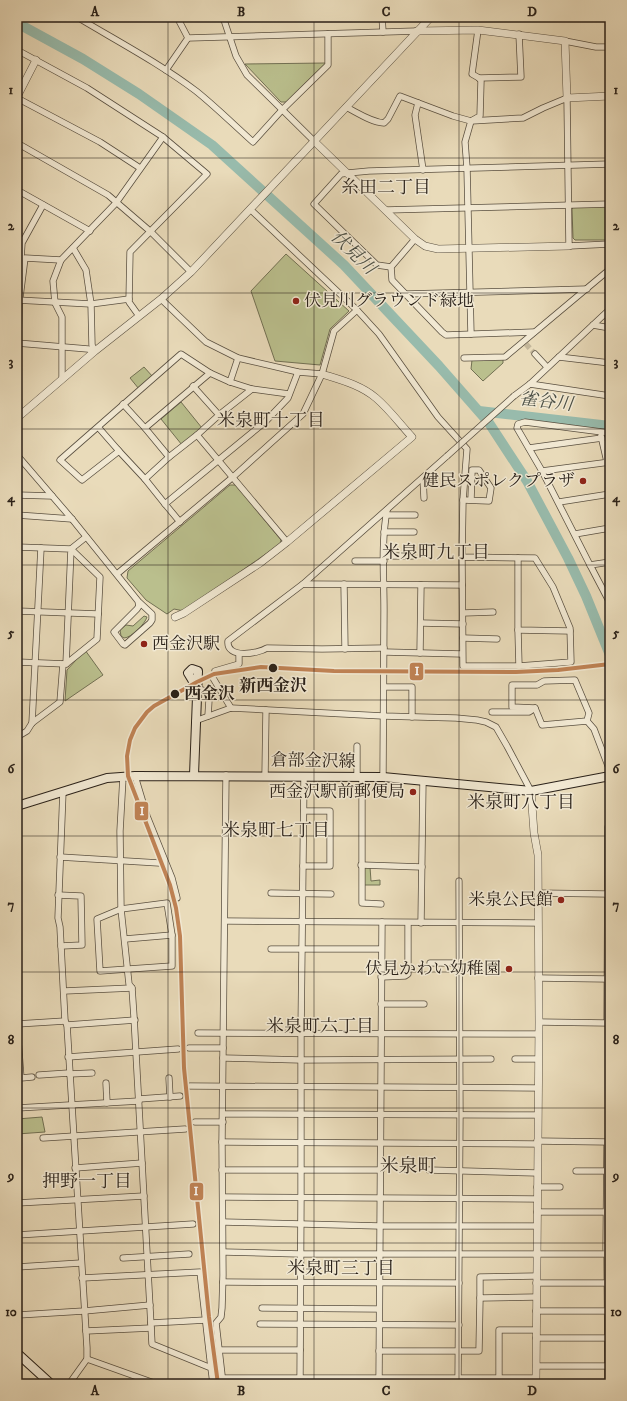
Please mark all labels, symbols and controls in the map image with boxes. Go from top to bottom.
text: A [90,4,100,20]
text: B [237,4,245,20]
text: C [382,4,391,20]
text: D [527,4,537,20]
text: 1 [9,82,14,98]
text: 1 [614,82,619,98]
district label: 糸田二丁目 [341,177,431,199]
text: 2 [8,218,15,234]
text: 2 [613,218,620,234]
water label: 伏見川 [326,226,382,281]
place label: 伏見川グラウンド緑地 [304,290,474,312]
marker: 伏見川グラウンド緑地 [291,296,301,306]
text: 3 [9,354,14,370]
text: 3 [614,354,619,370]
water label: 雀谷川 [518,388,576,416]
district label: 米泉町十丁目 [217,410,325,432]
place label: 健民スポレクプラザ [422,470,575,492]
marker: 健民スポレクプラザ [578,476,588,486]
text: 4 [6,490,15,507]
text: 4 [611,490,620,507]
district label: 米泉町九丁目 [382,542,490,564]
text: 5 [7,625,15,641]
text: 5 [612,625,620,641]
place label: 西金沢駅 [152,633,220,655]
marker: 西金沢駅 [139,639,149,649]
marker: 新西金沢 [267,662,279,674]
line badge: I [409,662,424,681]
text: I [415,665,420,679]
place label: 新西金沢 [239,675,307,697]
place label: 西金沢 [184,683,235,705]
marker: 西金沢 [169,688,181,700]
street label: 倉部金沢線 [270,749,356,773]
text: 6 [8,761,16,777]
text: 6 [613,761,621,777]
place label: 西金沢駅前郵便局 [269,781,405,803]
marker: 西金沢駅前郵便局 [408,787,418,797]
district label: 米泉町八丁目 [467,792,575,814]
line badge: I [134,801,149,821]
text: I [140,805,145,819]
district label: 米泉町七丁目 [222,820,330,842]
place label: 米泉公民館 [468,889,553,911]
marker: 米泉公民館 [556,895,566,905]
text: 7 [8,897,15,913]
text: 7 [613,897,620,913]
place label: 伏見かわい幼稚園 [365,958,501,980]
marker: 伏見かわい幼稚園 [504,964,514,974]
district label: 米泉町六丁目 [266,1016,374,1038]
text: 8 [8,1032,15,1048]
text: 8 [613,1032,620,1048]
district label: 米泉町 [379,1155,437,1178]
text: 9 [7,1168,14,1184]
text: 9 [612,1168,619,1184]
district label: 押野一丁目 [42,1171,132,1193]
line badge: I [189,1182,204,1201]
text: I [194,1185,199,1199]
district label: 米泉町三丁目 [287,1258,395,1280]
text: 10 [5,1304,17,1320]
text: 10 [610,1304,622,1320]
text: A [90,1383,100,1399]
text: B [237,1383,245,1399]
text: C [382,1383,391,1399]
text: D [527,1383,537,1399]

